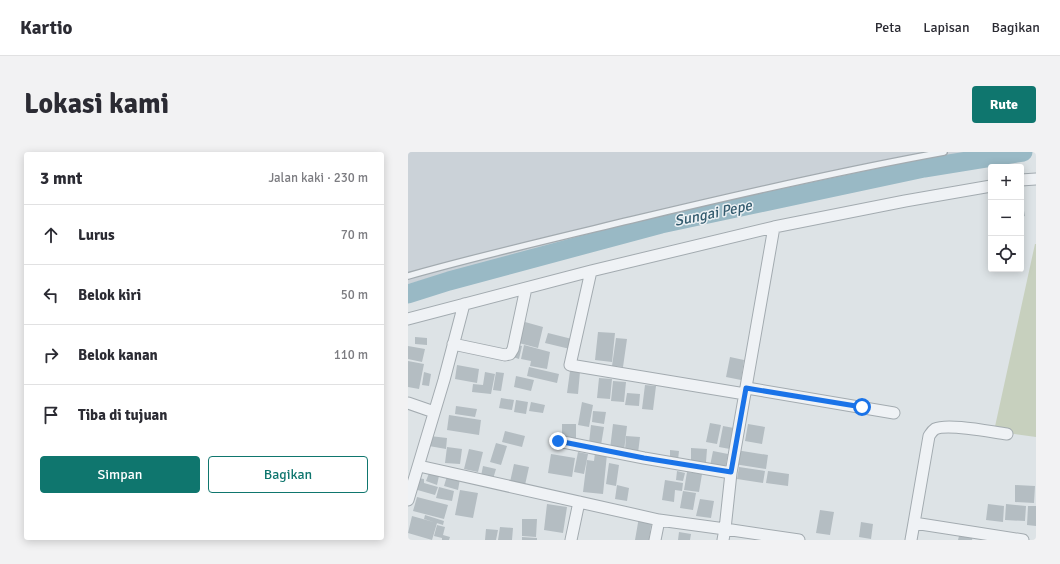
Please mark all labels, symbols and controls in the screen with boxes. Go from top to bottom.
text: Kartio [20,16,73,40]
text: Peta [875,19,901,36]
text: Lapisan [923,19,970,36]
text: Bagikan [992,19,1040,36]
button: Rute [972,86,1036,123]
text: Lokasi kami [24,87,169,121]
map controls [988,164,1024,272]
button: + [988,164,1024,200]
text: 3 mnt [40,168,82,189]
text: Jalan kaki · 230 m [269,170,368,186]
water label: Sungai Pepe [673,196,755,230]
button: − [988,200,1024,236]
icon: ahead [40,224,62,246]
text: Lurus [78,226,115,244]
text: 70 m [341,227,368,243]
button: locate [988,236,1024,272]
icon: left [40,284,62,306]
text: Belok kiri [78,286,141,304]
text: 50 m [341,287,368,303]
icon: right [40,344,62,366]
text: Belok kanan [78,346,158,364]
text: 110 m [334,347,368,363]
route start [853,398,871,416]
icon: arrive [40,404,62,426]
text: Tiba di tujuan [78,406,168,424]
route end [549,432,567,450]
button: Simpan [40,456,200,493]
button: Bagikan [208,456,368,493]

